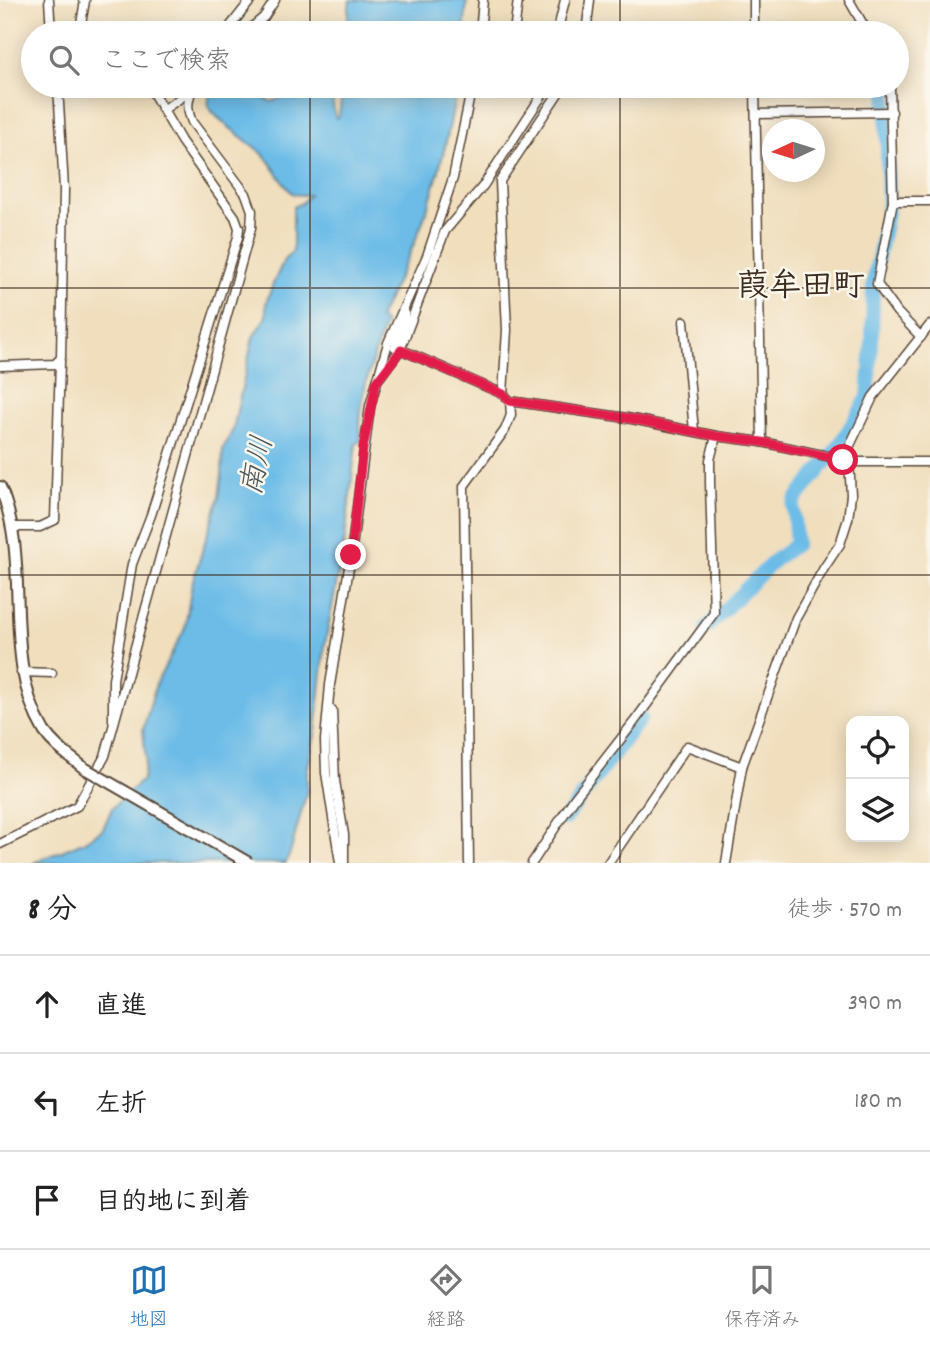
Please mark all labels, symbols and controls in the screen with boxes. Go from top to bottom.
search box [21,21,909,98]
icon: search [45,41,83,79]
text: ここで検索 [101,44,231,81]
north arrow [762,119,825,182]
district label: 葭牟田町 [737,266,865,312]
water label: 南川 [233,432,287,500]
route start [827,444,858,475]
route end [335,539,366,570]
map controls [846,716,909,842]
button: locate [846,716,909,779]
button: layers [846,779,909,842]
text: 8 分 [28,891,77,934]
text: 徒歩 · 570 m [787,895,902,928]
icon: ahead [28,985,66,1023]
text: 390 m [848,988,902,1021]
text: 直進 [95,989,147,1026]
icon: left [28,1083,66,1121]
text: 180 m [854,1086,902,1119]
text: 左折 [95,1087,147,1124]
icon: arrive [28,1181,66,1219]
text: 目的地に到着 [95,1185,251,1222]
tab: 地図 [130,1261,168,1335]
tab: 経路 [427,1261,465,1335]
tab: 保存済み [724,1261,800,1335]

